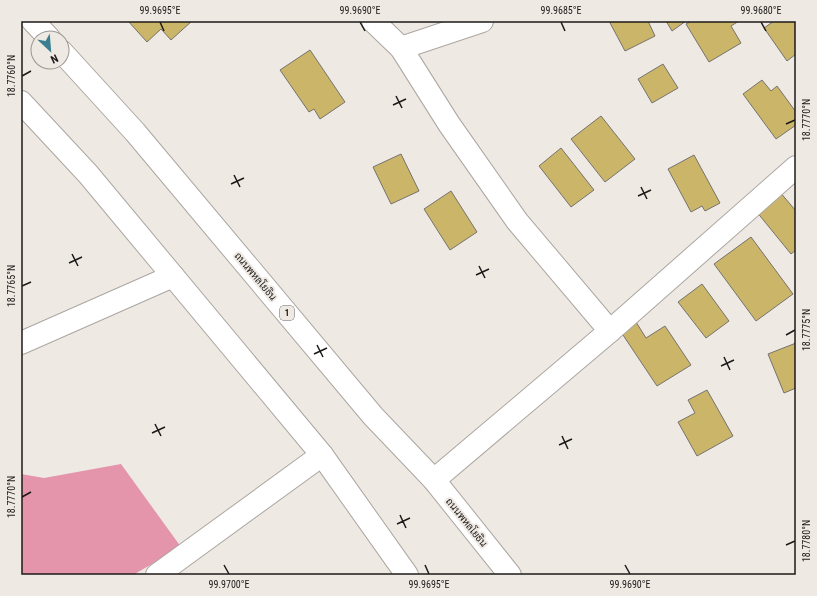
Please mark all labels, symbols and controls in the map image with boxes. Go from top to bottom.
text: 99.9695°E [140,5,181,16]
text: 99.9690°E [340,5,381,16]
text: 99.9685°E [541,5,582,16]
text: 99.9680°E [741,5,782,16]
north arrow [30,30,70,70]
text: N [48,51,60,66]
text: 18.7760°N [6,55,17,97]
text: 18.7770°N [801,99,812,141]
street label: ถนนพหลโยธิน [232,249,280,303]
text: 18.7765°N [6,265,17,307]
road number: 1 [280,306,294,320]
text: 18.7775°N [801,309,812,351]
text: 18.7770°N [6,476,17,518]
street label: ถนนพหลโยธิน [444,495,490,549]
text: 18.7780°N [801,520,812,562]
text: 99.9700°E [209,579,250,590]
text: 99.9695°E [409,579,450,590]
text: 99.9690°E [610,579,651,590]

